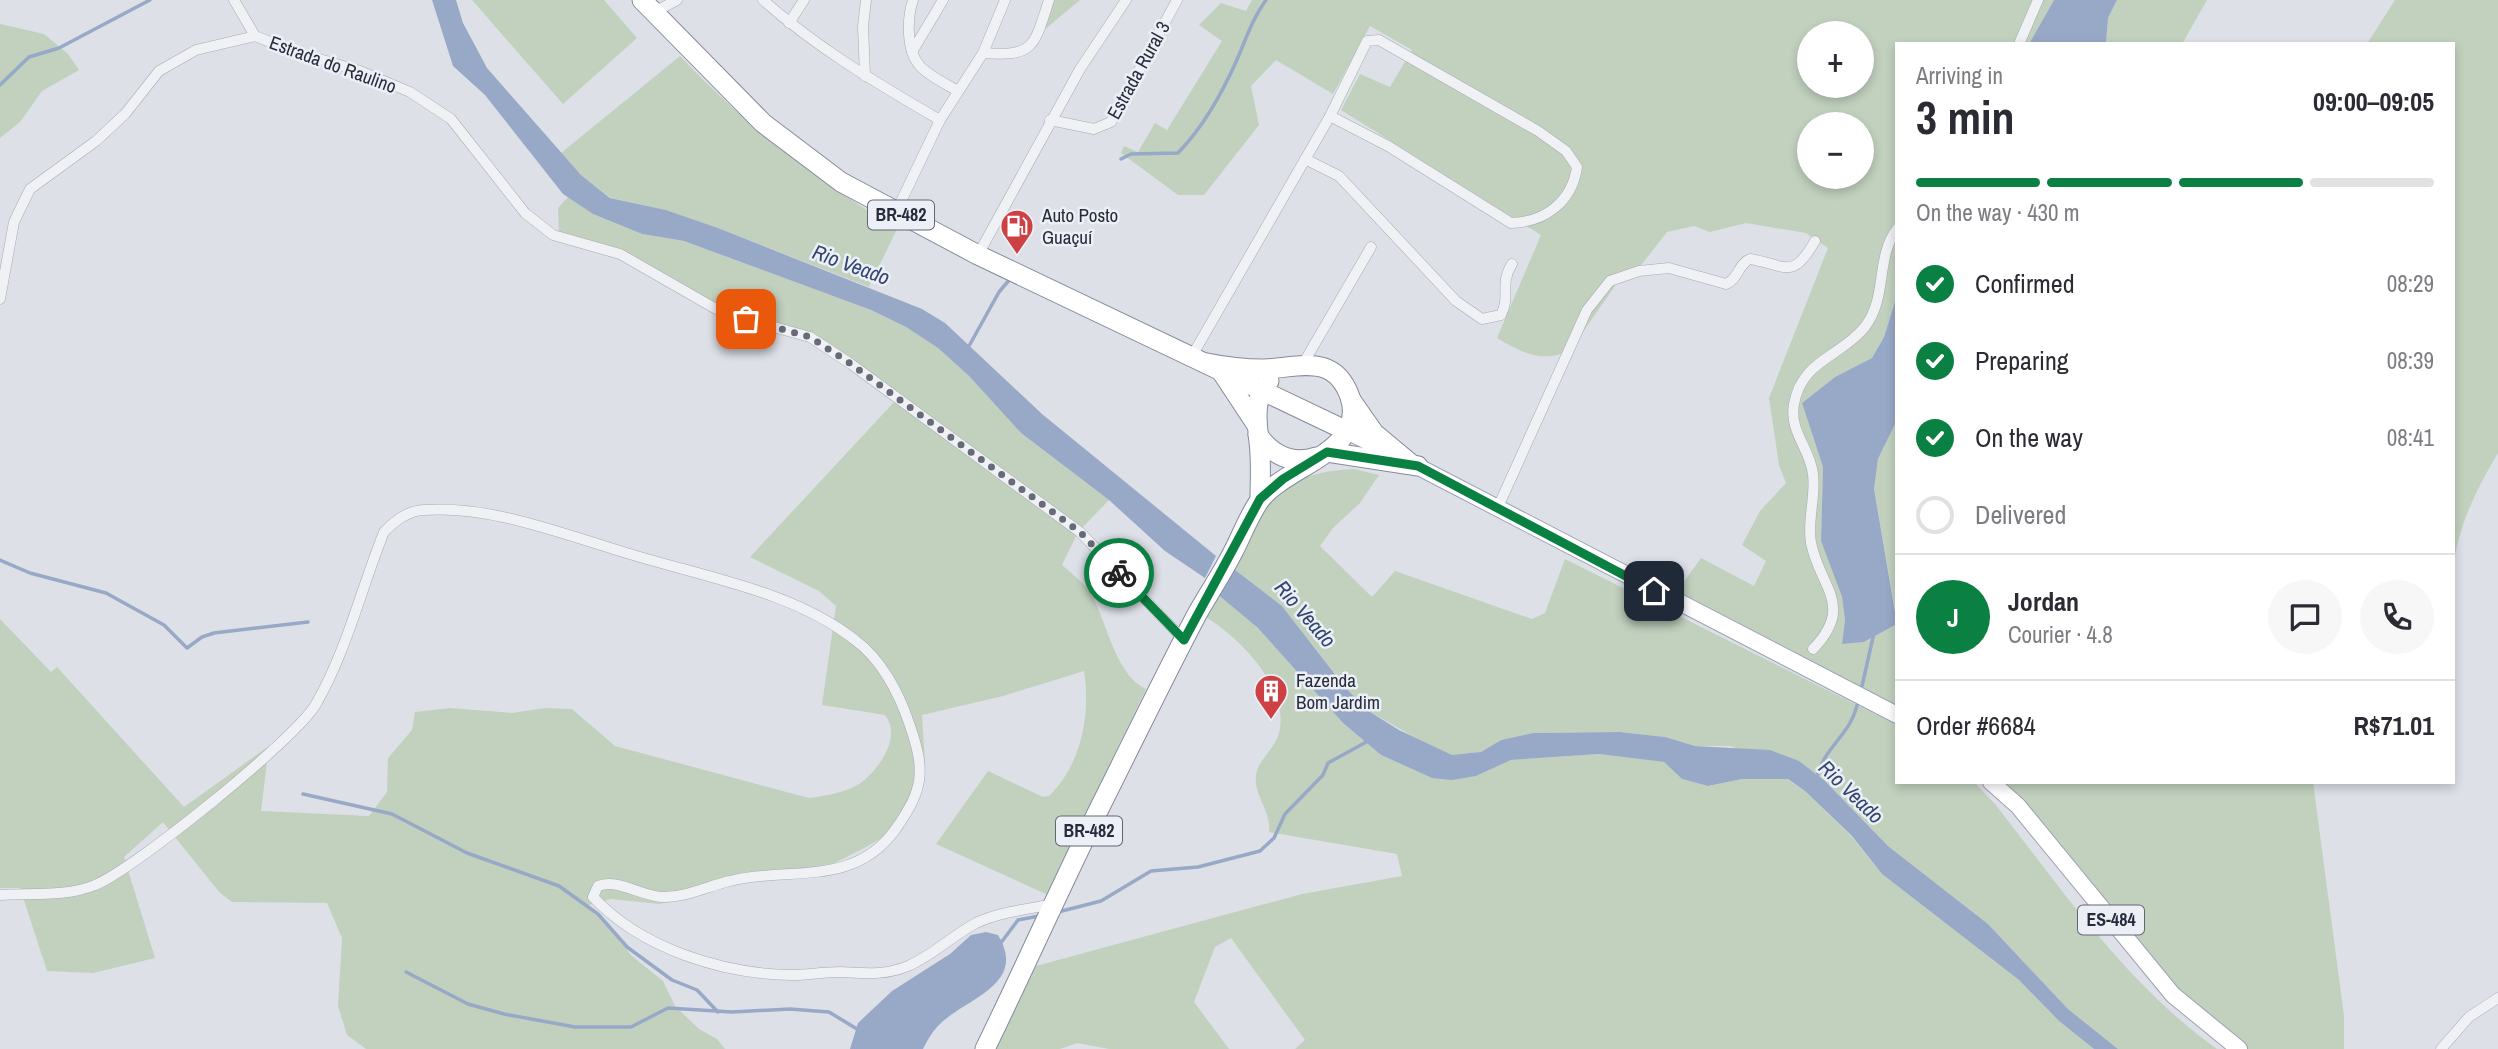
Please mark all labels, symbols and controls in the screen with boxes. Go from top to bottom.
street label: Estrada Rural 3 [1100,16,1176,124]
map controls [1797,21,1874,189]
button: + [1797,21,1874,98]
street label: Estrada do Raulino [266,29,400,99]
text: Arriving in [1916,60,2003,91]
text: 09:00–09:05 [2313,84,2434,119]
text: 3 min [1916,86,2015,148]
button: − [1797,112,1874,189]
text: On the way · 430 m [1916,197,2080,228]
road number: BR-482 [868,200,934,230]
place label: Auto Posto Guaçuí [1041,202,1118,250]
fuel station icon: Auto Posto Guaçuí [998,207,1036,256]
water label: Rio Veado [809,237,894,292]
icon: check [1916,265,1954,303]
text: Confirmed [1975,266,2075,301]
text: 08:29 [2387,268,2434,299]
pin [716,289,776,349]
icon: bag [727,300,765,338]
icon: check [1916,342,1954,380]
text: Preparing [1975,343,2069,378]
text: 08:39 [2387,345,2434,376]
icon: check [1916,419,1954,457]
text: On the way [1975,420,2083,455]
text: 08:41 [2387,422,2434,453]
text: Delivered [1975,497,2066,532]
courier [1084,538,1154,608]
icon: bike [1100,554,1138,592]
pin [1624,561,1684,621]
icon: home [1635,572,1673,610]
water label: Rio Veado [1268,574,1343,653]
button: chat [2268,580,2342,654]
button: phone [2360,580,2434,654]
text: Jordan [2008,584,2079,619]
text: J [1947,600,1959,635]
text: Courier · 4.8 [2008,619,2113,650]
place label: Fazenda Bom Jardim [1296,667,1380,715]
building icon: Fazenda Bom Jardim [1252,672,1290,721]
text: Order #6684 [1916,708,2036,743]
text: R$71.01 [2353,708,2434,743]
water label: Rio Veado [1812,753,1890,830]
road number: BR-482 [1056,816,1122,846]
road number: ES-484 [2078,905,2144,934]

